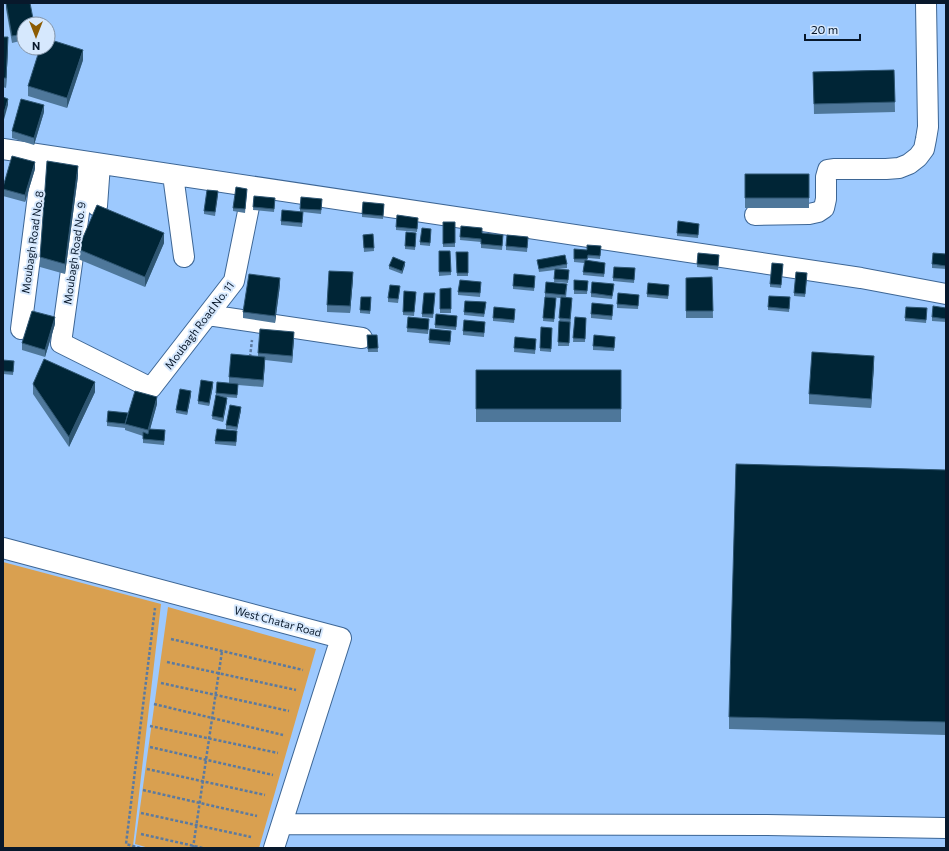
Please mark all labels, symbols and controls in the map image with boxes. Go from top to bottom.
north arrow [16,16,56,56]
scale bar [805,16,860,42]
text: 20 m [811,22,838,36]
text: N [32,40,40,53]
street label: Moubagh Road No. 8 [18,189,46,294]
street label: Moubagh Road No. 9 [60,200,88,305]
street label: Moubagh Road No. 11 [162,279,236,371]
street label: West Chatar Road [233,603,323,639]

